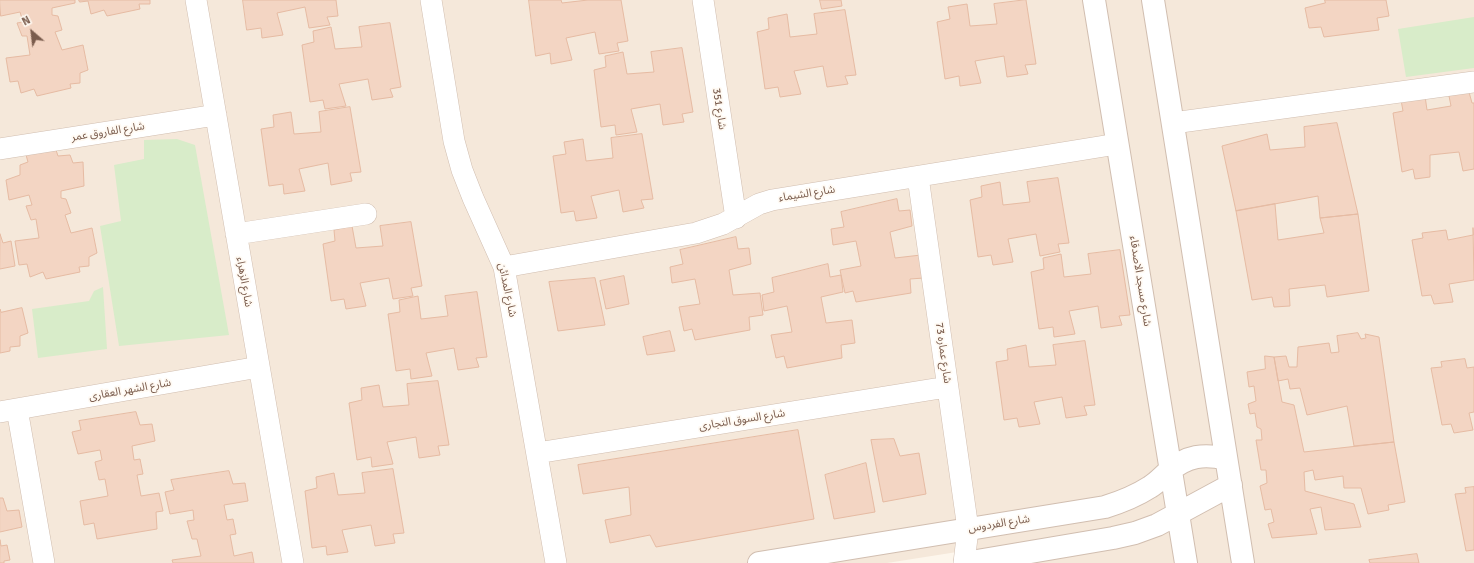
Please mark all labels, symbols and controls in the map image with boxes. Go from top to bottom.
north arrow [12,12,52,52]
text: N [20,13,33,28]
street label: شارع 351 [709,87,729,131]
street label: شارع الفاروق عمر [70,120,146,144]
street label: شارع الشيماء [778,183,836,205]
street label: شارع مسجد الاصدقاء [1126,235,1154,327]
street label: شارع الزهراء [233,256,255,308]
street label: شارع المدائن [495,262,519,318]
street label: شارع عماره 73 [932,322,954,384]
street label: شارع الشهر العقارى [88,376,172,404]
street label: شارع السوق التجارى [698,407,786,433]
street label: شارع الفردوس [967,513,1031,535]

